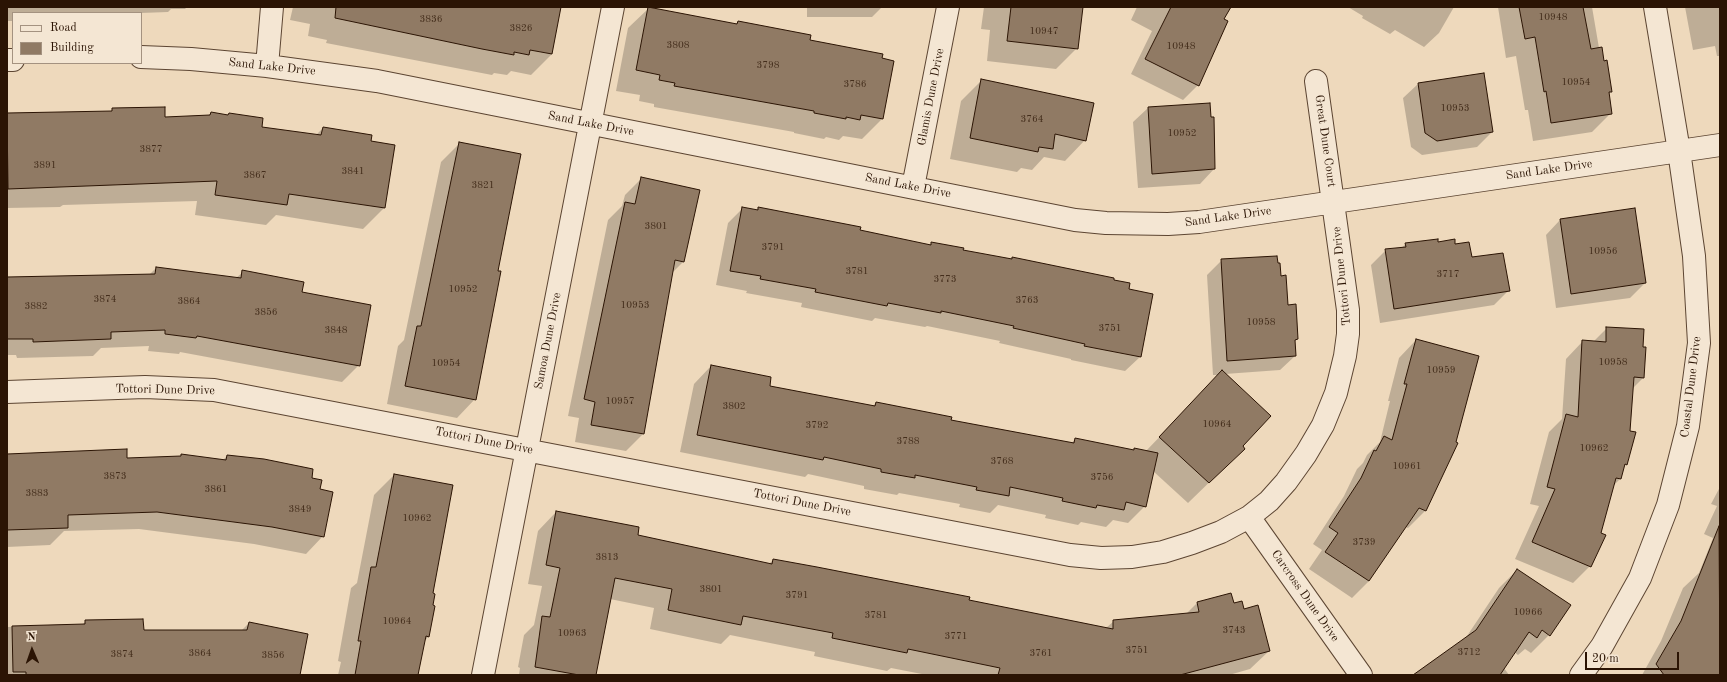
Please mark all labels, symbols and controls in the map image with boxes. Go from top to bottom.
house number: 10948 [1539,11,1567,23]
legend [12,12,142,64]
house number: 3836 [419,13,443,25]
text: Road [50,22,77,34]
house number: 3826 [509,22,533,34]
house number: 10947 [1030,25,1058,37]
house number: 3808 [666,39,690,51]
house number: 10948 [1167,40,1195,52]
text: Building [50,42,94,54]
street label: Glamis Dune Drive [914,47,948,147]
street label: Sand Lake Drive [228,55,316,79]
house number: 3798 [756,59,780,71]
house number: 10954 [1562,76,1590,88]
house number: 3786 [843,78,867,90]
street label: Great Dune Court [1311,94,1339,188]
house number: 10953 [1441,102,1469,114]
street label: Sand Lake Drive [547,109,635,139]
house number: 3764 [1020,113,1044,125]
house number: 10952 [1168,127,1196,139]
house number: 3877 [139,143,163,155]
street label: Sand Lake Drive [1505,157,1593,183]
house number: 3891 [33,159,57,171]
house number: 3841 [341,165,365,177]
house number: 3867 [243,169,267,181]
street label: Sand Lake Drive [864,171,952,201]
house number: 3821 [471,179,495,191]
street label: Sand Lake Drive [1184,204,1272,230]
house number: 3801 [644,220,668,232]
street label: Tottori Dune Drive [1330,226,1354,326]
house number: 3791 [761,241,785,253]
house number: 10956 [1589,245,1617,257]
house number: 3781 [845,265,869,277]
house number: 3717 [1436,268,1460,280]
house number: 3773 [933,273,957,285]
house number: 10952 [449,283,477,295]
street label: Samoa Dune Drive [532,291,564,391]
house number: 3874 [93,293,117,305]
house number: 3763 [1015,294,1039,306]
house number: 3864 [177,295,201,307]
house number: 10953 [621,299,649,311]
house number: 3882 [24,300,48,312]
house number: 3856 [254,306,278,318]
house number: 10958 [1247,316,1275,328]
house number: 3751 [1098,322,1122,334]
house number: 3848 [324,324,348,336]
street label: Coastal Dune Drive [1678,336,1704,438]
house number: 10958 [1599,356,1627,368]
house number: 10954 [432,357,460,369]
house number: 10959 [1427,364,1455,376]
street label: Tottori Dune Drive [115,382,215,398]
house number: 10957 [606,395,634,407]
house number: 3802 [722,400,746,412]
house number: 10964 [1203,418,1231,430]
house number: 3792 [805,419,829,431]
street label: Tottori Dune Drive [434,424,534,458]
house number: 3788 [896,435,920,447]
house number: 10962 [1580,442,1608,454]
house number: 3768 [990,455,1014,467]
house number: 10961 [1393,460,1421,472]
house number: 3873 [103,470,127,482]
house number: 3756 [1090,471,1114,483]
house number: 3861 [204,483,228,495]
street label: Tottori Dune Drive [752,486,852,520]
house number: 3883 [25,487,49,499]
house number: 3849 [288,503,312,515]
house number: 10962 [403,512,431,524]
house number: 3739 [1352,536,1376,548]
street label: Carcross Dune Drive [1268,547,1342,645]
house number: 3813 [595,551,619,563]
house number: 3801 [699,583,723,595]
house number: 3791 [785,589,809,601]
house number: 10966 [1514,606,1542,618]
house number: 3781 [864,609,888,621]
house number: 10964 [383,615,411,627]
house number: 3743 [1222,624,1246,636]
house number: 10963 [558,627,586,639]
north arrow [12,630,52,670]
house number: 3771 [944,630,968,642]
text: N [27,632,36,643]
house number: 3751 [1125,644,1149,656]
scale bar [1587,644,1681,670]
house number: 3712 [1457,646,1481,658]
house number: 3864 [188,647,212,659]
house number: 3761 [1029,647,1053,659]
house number: 3874 [110,648,134,660]
house number: 3856 [261,649,285,661]
text: 20 m [1592,653,1619,665]

